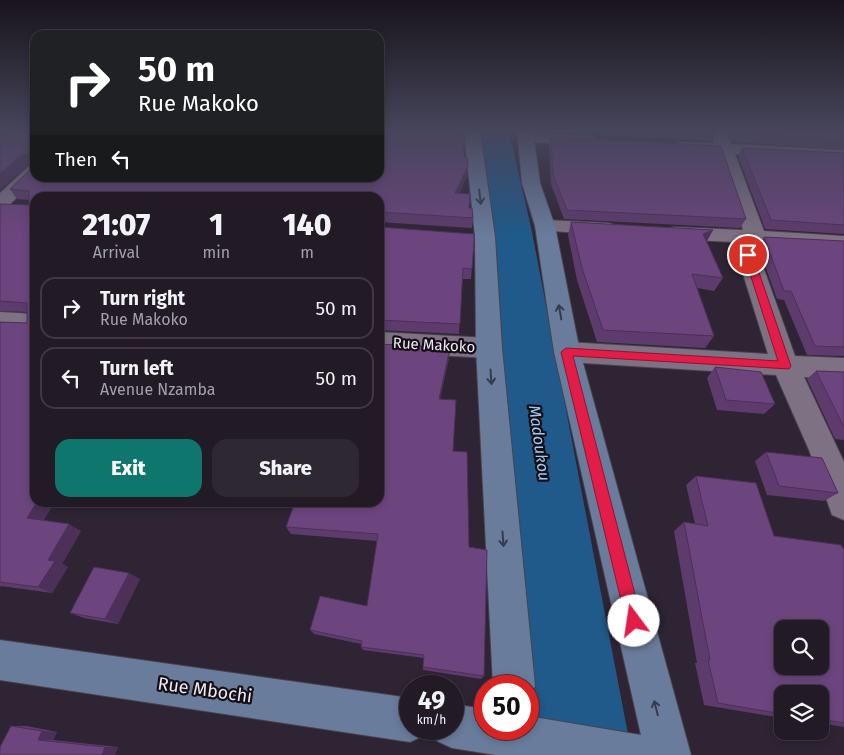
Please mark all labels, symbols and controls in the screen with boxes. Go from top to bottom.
text: 50 m [138,48,215,90]
icon: right [55,50,120,115]
text: Rue Makoko [138,90,259,117]
icon: left [107,145,135,173]
text: Then [55,148,97,171]
one-way arrow [475,189,485,205]
text: 21:07 [82,207,150,243]
text: 1 [209,207,223,243]
text: 140 [282,207,332,243]
pin [727,234,769,276]
icon: arrive [734,241,762,269]
text: Arrival [93,243,140,262]
text: min [203,243,230,262]
text: m [300,243,314,262]
text: Turn right [100,287,185,310]
icon: right [57,294,85,322]
text: 50 m [316,297,357,320]
one-way arrow [554,304,564,320]
text: Rue Makoko [100,310,188,329]
street label: Rue Makoko [392,334,476,356]
text: Turn left [100,357,174,380]
icon: left [57,364,85,392]
text: 50 m [316,367,357,390]
one-way arrow [487,368,496,384]
text: Avenue Nzamba [100,380,216,399]
water label: Madoukou [525,404,554,482]
button: Exit [55,439,202,497]
button: Share [212,439,359,497]
one-way arrow [498,530,508,546]
position arrow [607,594,659,646]
map controls [774,620,829,740]
button: search [774,620,829,675]
street label: Rue Mbochi [156,672,254,708]
speed limit sign: 50 [474,675,539,740]
button: layers [774,685,829,740]
text: 49 [418,686,445,716]
one-way arrow [651,700,660,716]
text: km/h [417,713,446,727]

